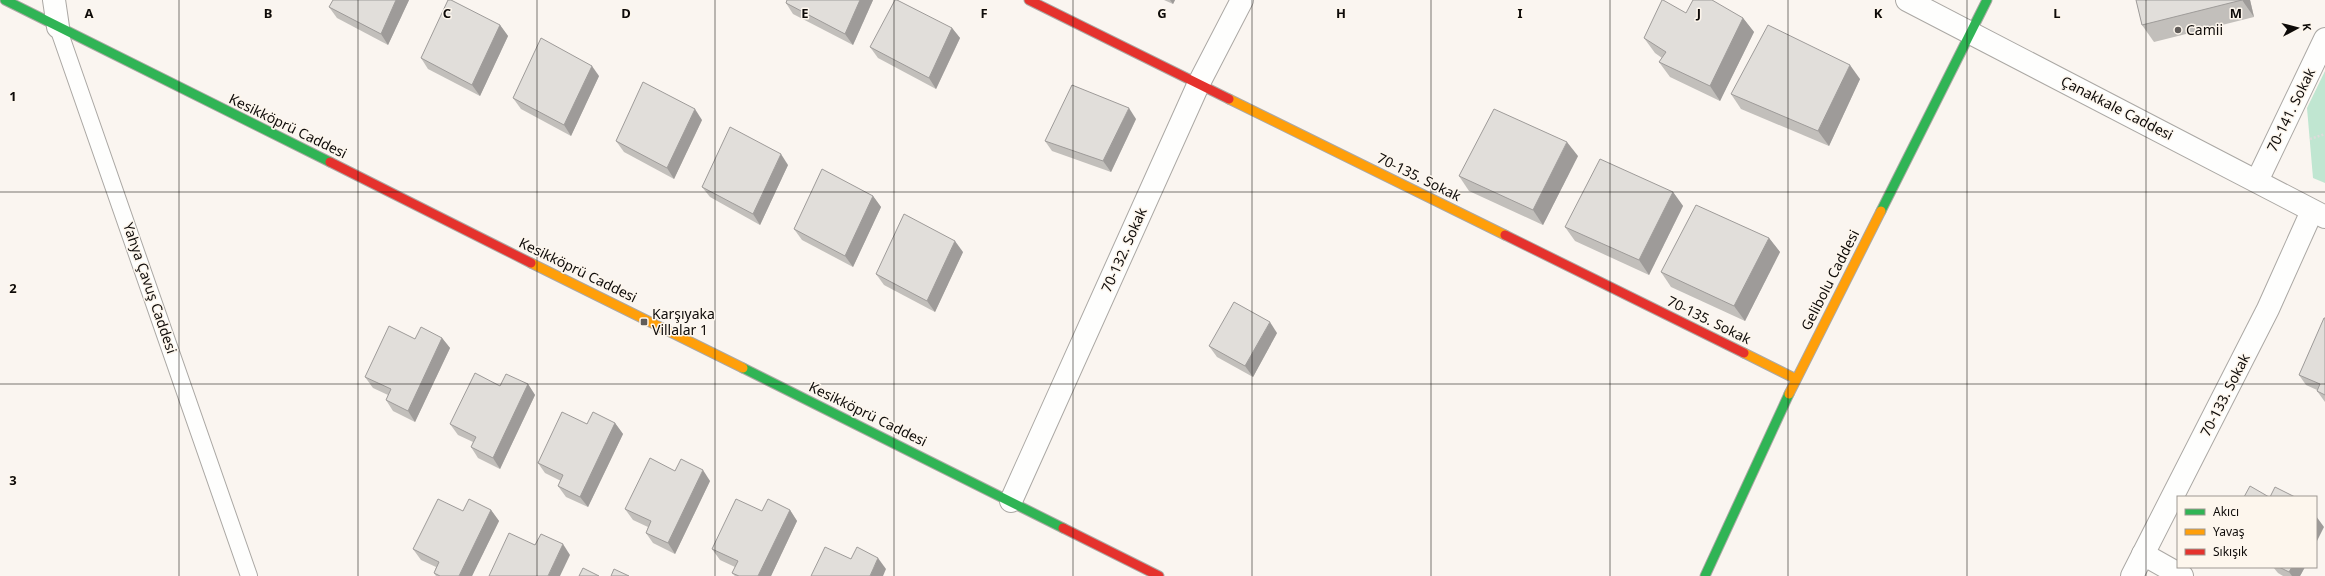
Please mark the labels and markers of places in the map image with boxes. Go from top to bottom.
place label: Camii [2186,20,2223,39]
marker: Camii [2173,25,2183,35]
place label: Karşıyaka Villalar 1 [652,304,715,339]
marker: Karşıyaka Villalar 1 [639,317,649,327]

